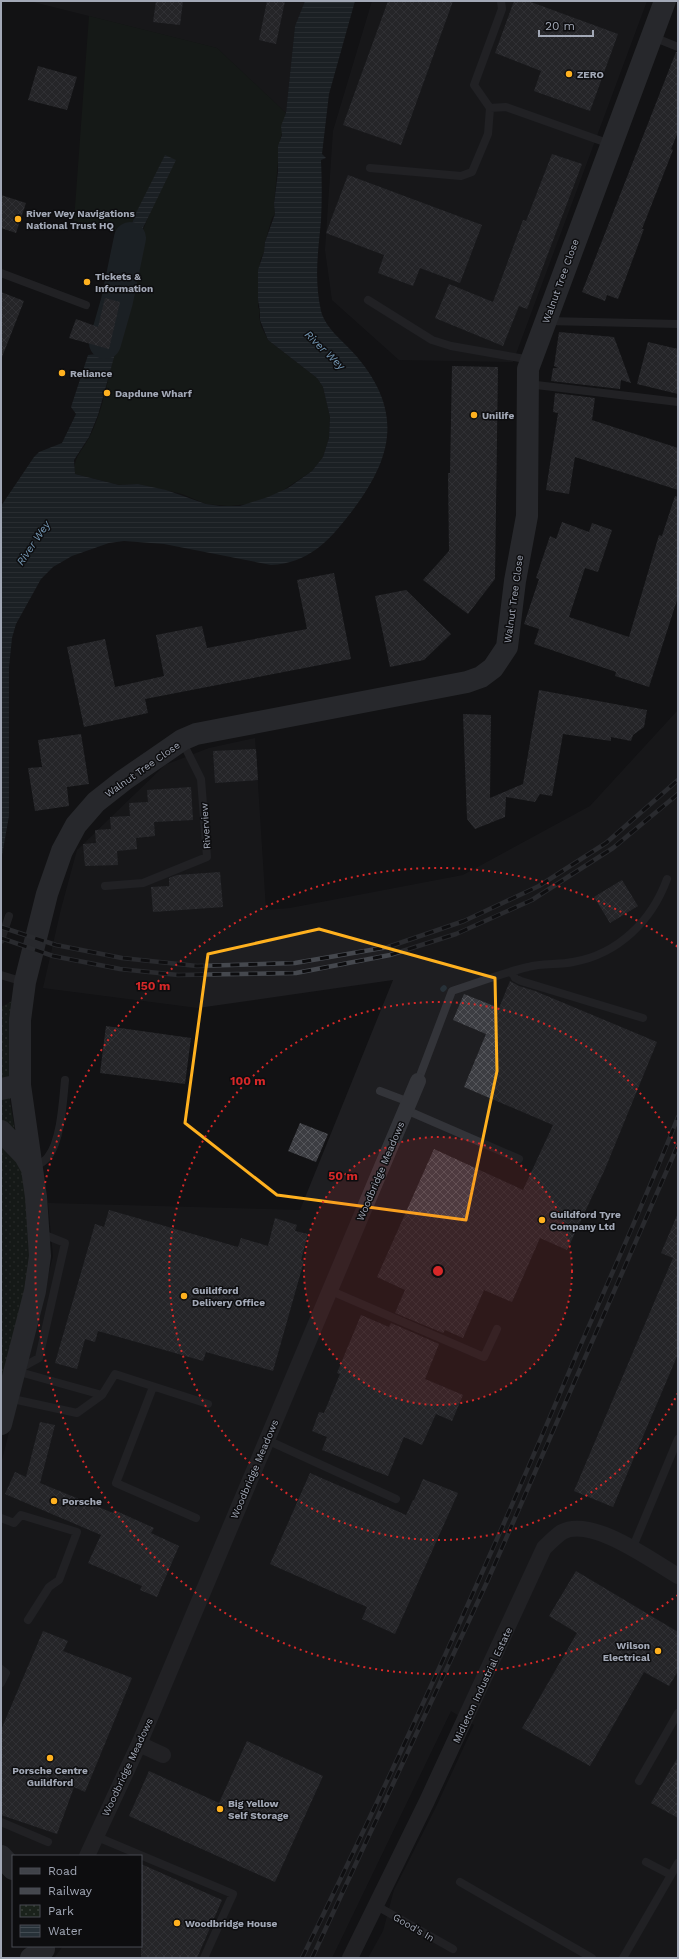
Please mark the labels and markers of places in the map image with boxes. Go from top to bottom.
marker: ZERO [564,69,574,79]
place label: ZERO [577,69,604,80]
place label: River Wey Navigations National Trust HQ [26,208,135,231]
marker: River Wey Navigations National Trust HQ [13,214,23,224]
place label: Tickets & Information [95,271,153,294]
marker: Tickets & Information [82,277,92,287]
marker: Reliance [57,368,67,378]
place label: Reliance [70,368,112,379]
marker: Dapdune Wharf [102,388,112,398]
place label: Dapdune Wharf [115,388,193,399]
marker: Unilife [469,410,479,420]
place label: Unilife [482,410,514,421]
place label: Guildford Tyre Company Ltd [550,1209,621,1232]
marker: Guildford Tyre Company Ltd [537,1215,547,1225]
centre of rings [431,1264,445,1278]
place label: Guildford Delivery Office [192,1285,265,1308]
marker: Guildford Delivery Office [179,1291,189,1301]
marker: Porsche [49,1496,59,1506]
place label: Porsche [62,1496,102,1507]
place label: Wilson Electrical [603,1640,651,1663]
marker: Wilson Electrical [653,1646,663,1656]
marker: Porsche Centre Guildford [45,1753,55,1763]
place label: Porsche Centre Guildford [12,1765,88,1788]
place label: Big Yellow Self Storage [228,1798,289,1821]
marker: Big Yellow Self Storage [215,1804,225,1814]
marker: Woodbridge House [172,1918,182,1928]
place label: Woodbridge House [185,1918,278,1929]

